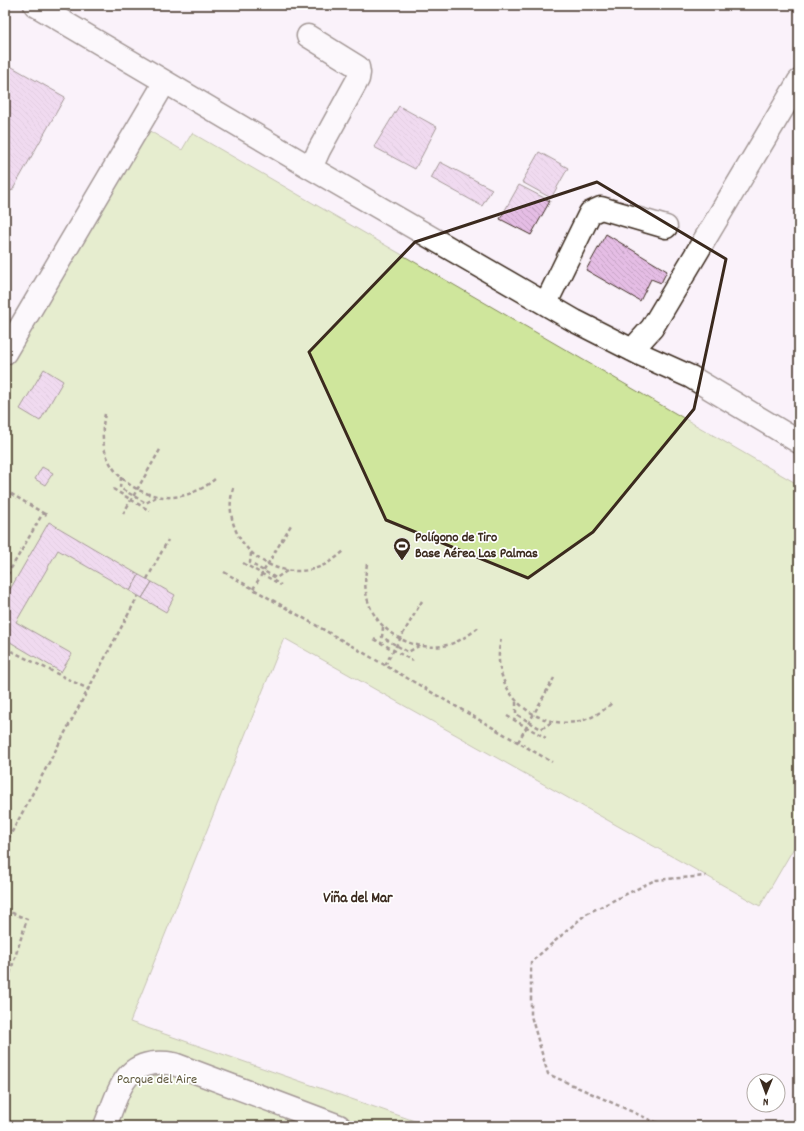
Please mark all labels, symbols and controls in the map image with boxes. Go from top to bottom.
place label: Polígono de Tiro Base Aérea Las Palmas [415,528,538,564]
sports icon: Polígono de Tiro Base Aérea Las Palmas [392,536,412,561]
district label: Viña del Mar [323,888,393,910]
park label: Parque del Aire [117,1070,197,1090]
north arrow [746,1073,786,1113]
text: N [762,1093,769,1109]

